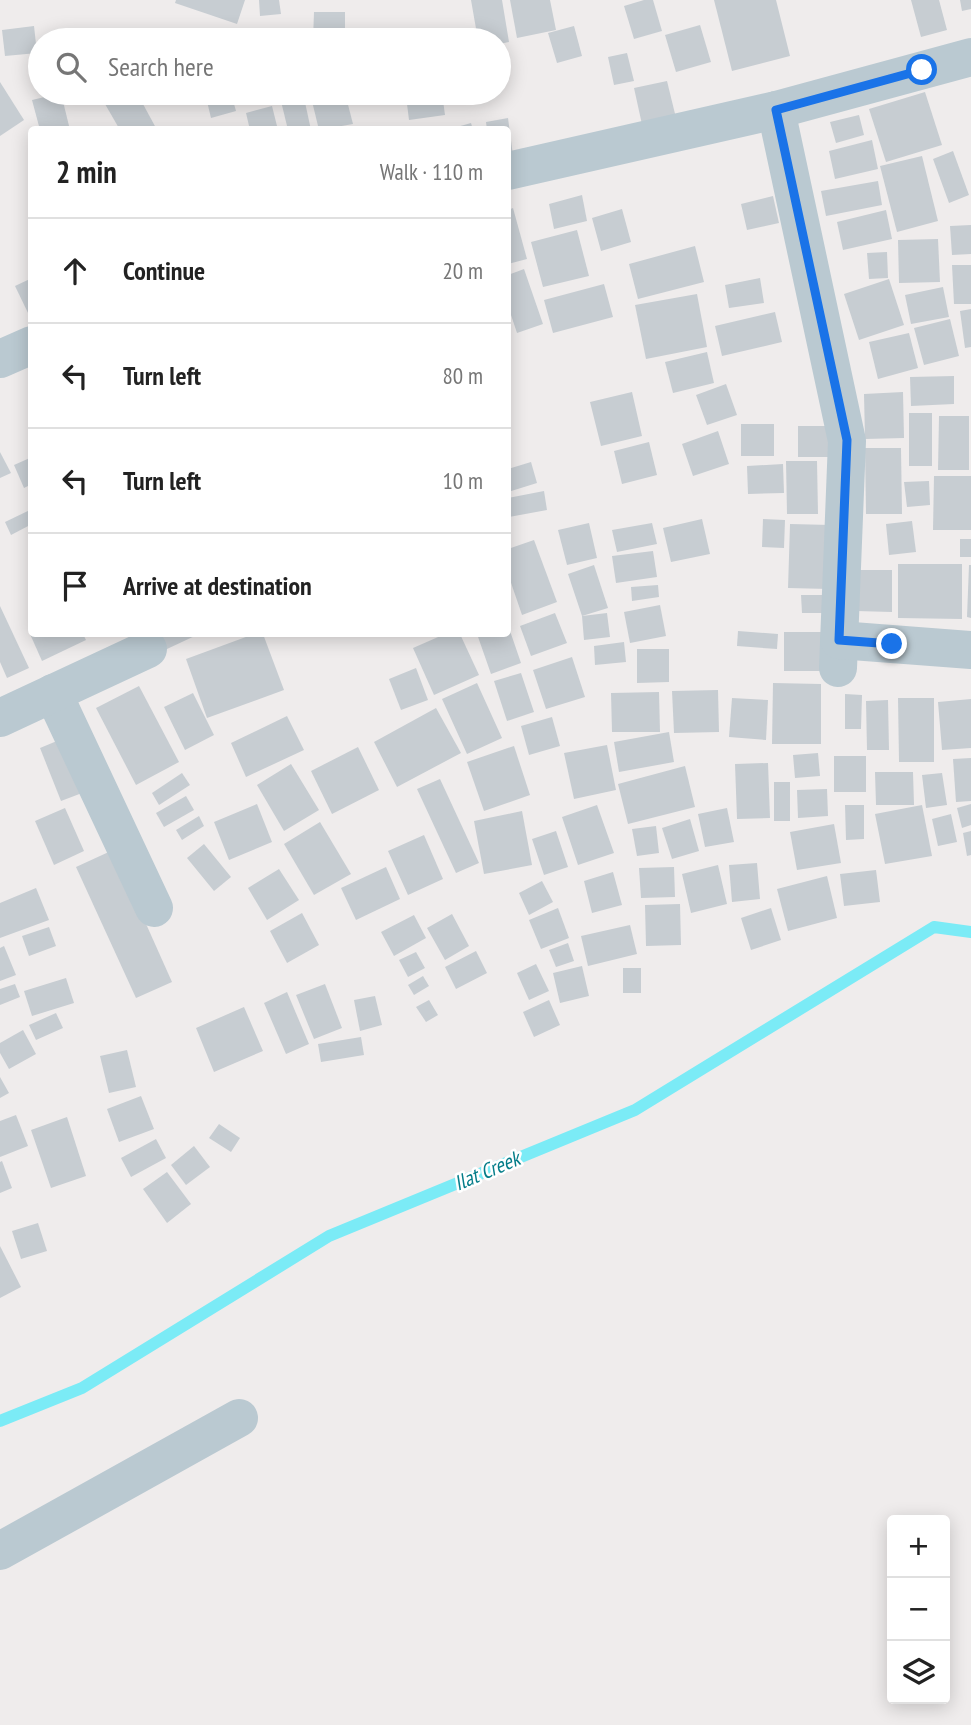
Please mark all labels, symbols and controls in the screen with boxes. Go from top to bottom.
search box [28,28,511,105]
icon: search [52,48,90,86]
text: Search here [108,50,214,83]
route start [906,54,937,85]
text: 2 min [56,152,117,191]
text: Walk · 110 m [380,157,483,186]
icon: ahead [56,252,94,290]
text: Continue [123,254,205,287]
text: 20 m [442,256,483,285]
icon: left [56,357,94,395]
text: Turn left [123,359,201,392]
text: 80 m [442,361,483,390]
icon: left [56,462,94,500]
text: Turn left [123,464,201,497]
text: 10 m [442,466,483,495]
icon: arrive [56,567,94,605]
text: Arrive at destination [123,569,312,602]
route end [876,628,907,659]
water label: Ilat Creek [450,1144,526,1196]
map controls [887,1515,950,1704]
button: + [887,1515,950,1578]
button: − [887,1578,950,1641]
button: layers [887,1641,950,1704]

